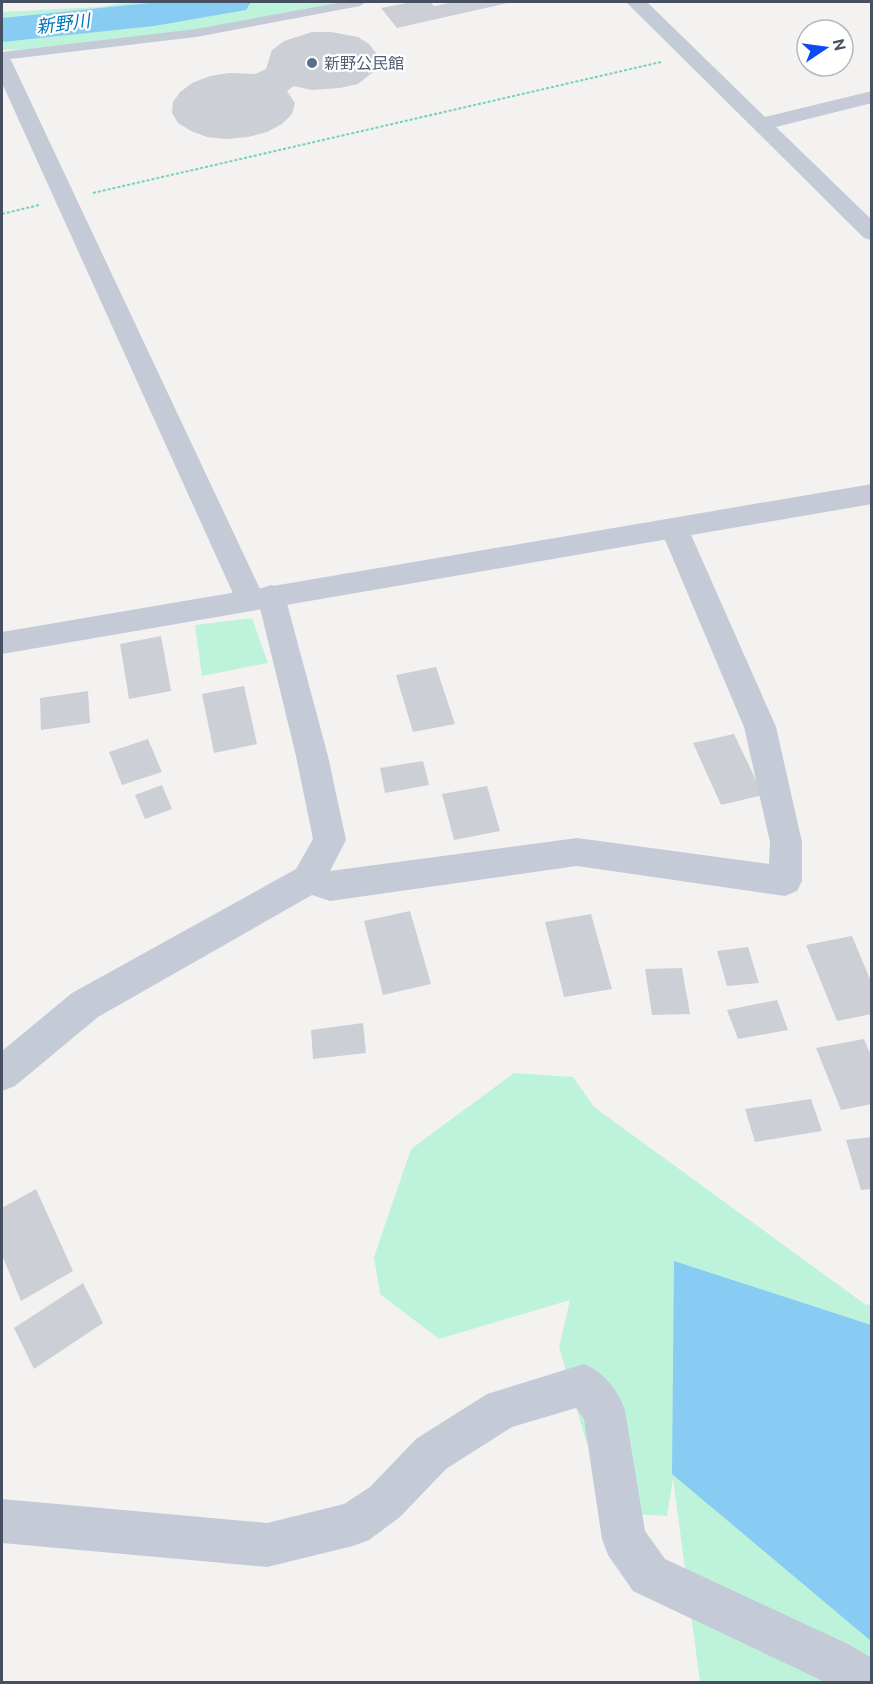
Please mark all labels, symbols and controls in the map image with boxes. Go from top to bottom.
water label: 新野川 [35,10,93,36]
north arrow [795,18,855,78]
text: N [830,37,850,52]
place label: 新野公民館 [324,54,404,72]
marker: 新野公民館 [305,56,319,70]

